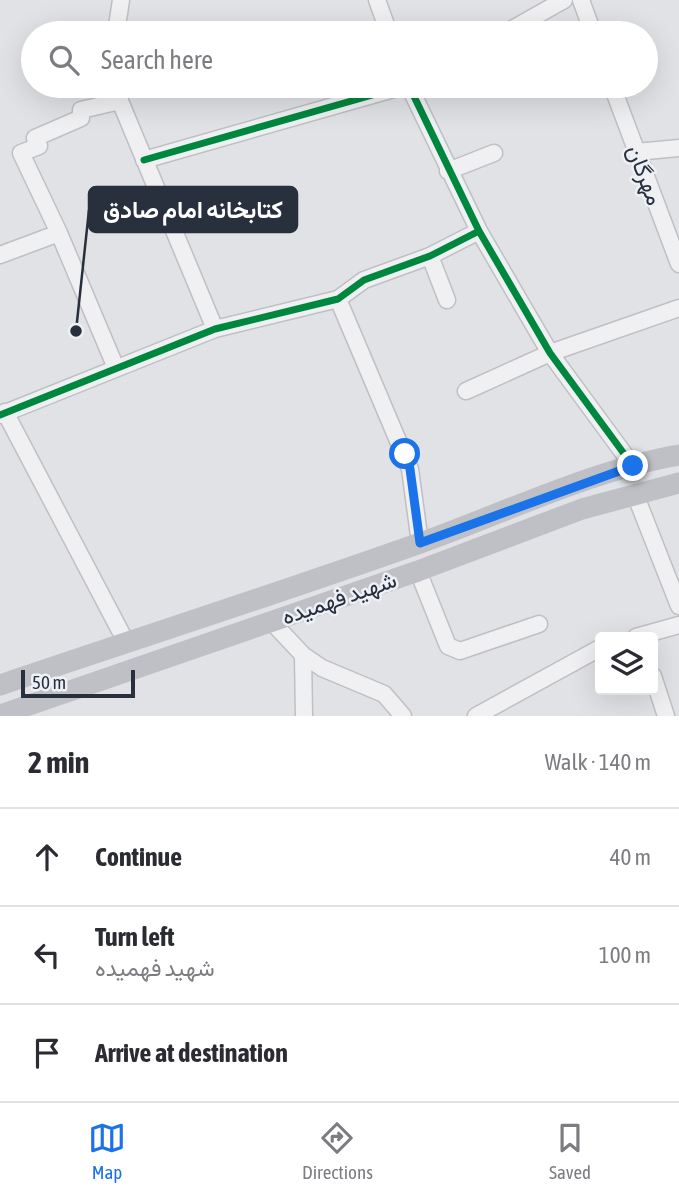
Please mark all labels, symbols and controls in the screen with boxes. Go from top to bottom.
search box [21,21,658,98]
icon: search [45,41,83,79]
text: Search here [101,45,213,75]
street label: مهرگان [620,141,668,209]
callout: کتابخانه امام صادق [89,187,297,232]
text: کتابخانه امام صادق [103,196,283,226]
route start [389,438,420,469]
route end [617,450,648,481]
street label: شهید فهمیده [278,566,401,632]
map controls [595,632,658,695]
button: layers [595,632,658,695]
scale bar [21,667,135,699]
text: 50 m [32,671,66,693]
text: 2 min [28,745,89,779]
text: Walk · 140 m [545,749,651,775]
icon: ahead [28,838,66,876]
text: Continue [95,842,182,872]
text: 40 m [610,844,651,870]
text: Turn left [95,922,175,952]
icon: left [28,936,66,974]
text: 100 m [599,942,651,968]
text: شهید فهمیده [95,955,215,981]
icon: arrive [28,1034,66,1072]
text: Arrive at destination [95,1038,288,1068]
tab: Map [88,1119,126,1183]
tab: Directions [302,1119,373,1183]
tab: Saved [549,1119,591,1183]

